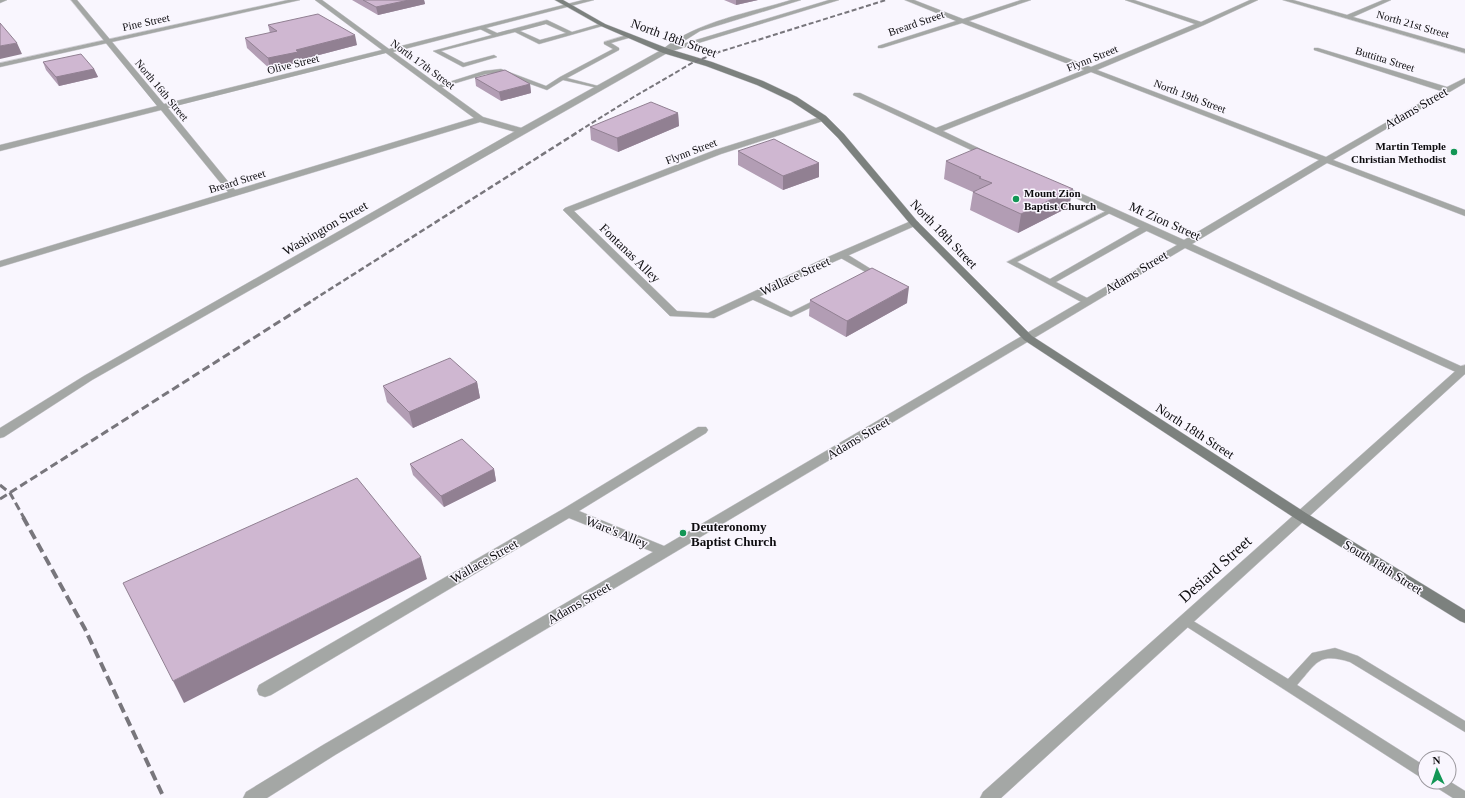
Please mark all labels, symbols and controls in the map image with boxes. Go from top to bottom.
street label: Breard Street [886,8,946,38]
street label: North 21st Street [1375,8,1451,40]
street label: Pine Street [121,11,171,33]
street label: North 18th Street [629,16,719,61]
street label: North 17th Street [389,37,457,91]
street label: Flynn Street [1065,42,1119,74]
street label: Buttitta Street [1354,44,1416,74]
street label: Olive Street [266,52,320,76]
street label: North 16th Street [133,57,191,123]
street label: North 19th Street [1152,77,1228,115]
street label: Adams Street [1382,84,1451,132]
street label: Flynn Street [664,136,718,166]
place label: Martin Temple Christian Methodist [1351,140,1446,165]
marker: Martin Temple Christian Methodist [1449,147,1459,157]
street label: Breard Street [207,167,267,195]
place label: Mount Zion Baptist Church [1024,187,1096,212]
marker: Mount Zion Baptist Church [1011,194,1021,204]
street label: North 18th Street [907,196,981,272]
street label: Washington Street [280,197,370,258]
street label: Mt Zion Street [1127,199,1203,244]
street label: Fontanas Alley [597,220,664,286]
street label: Adams Street [1102,247,1170,297]
street label: Wallace Street [758,253,833,299]
street label: North 18th Street [1153,400,1237,462]
street label: Adams Street [824,413,892,463]
street label: Ware's Alley [584,513,651,551]
place label: Deuteronomy Baptist Church [691,519,777,549]
marker: Deuteronomy Baptist Church [678,528,688,538]
street label: Desiard Street [1175,532,1255,606]
street label: Wallace Street [448,536,521,586]
street label: South 18th Street [1341,537,1426,597]
street label: Adams Street [545,579,614,627]
north arrow [1417,750,1457,790]
text: N [1432,754,1441,766]

